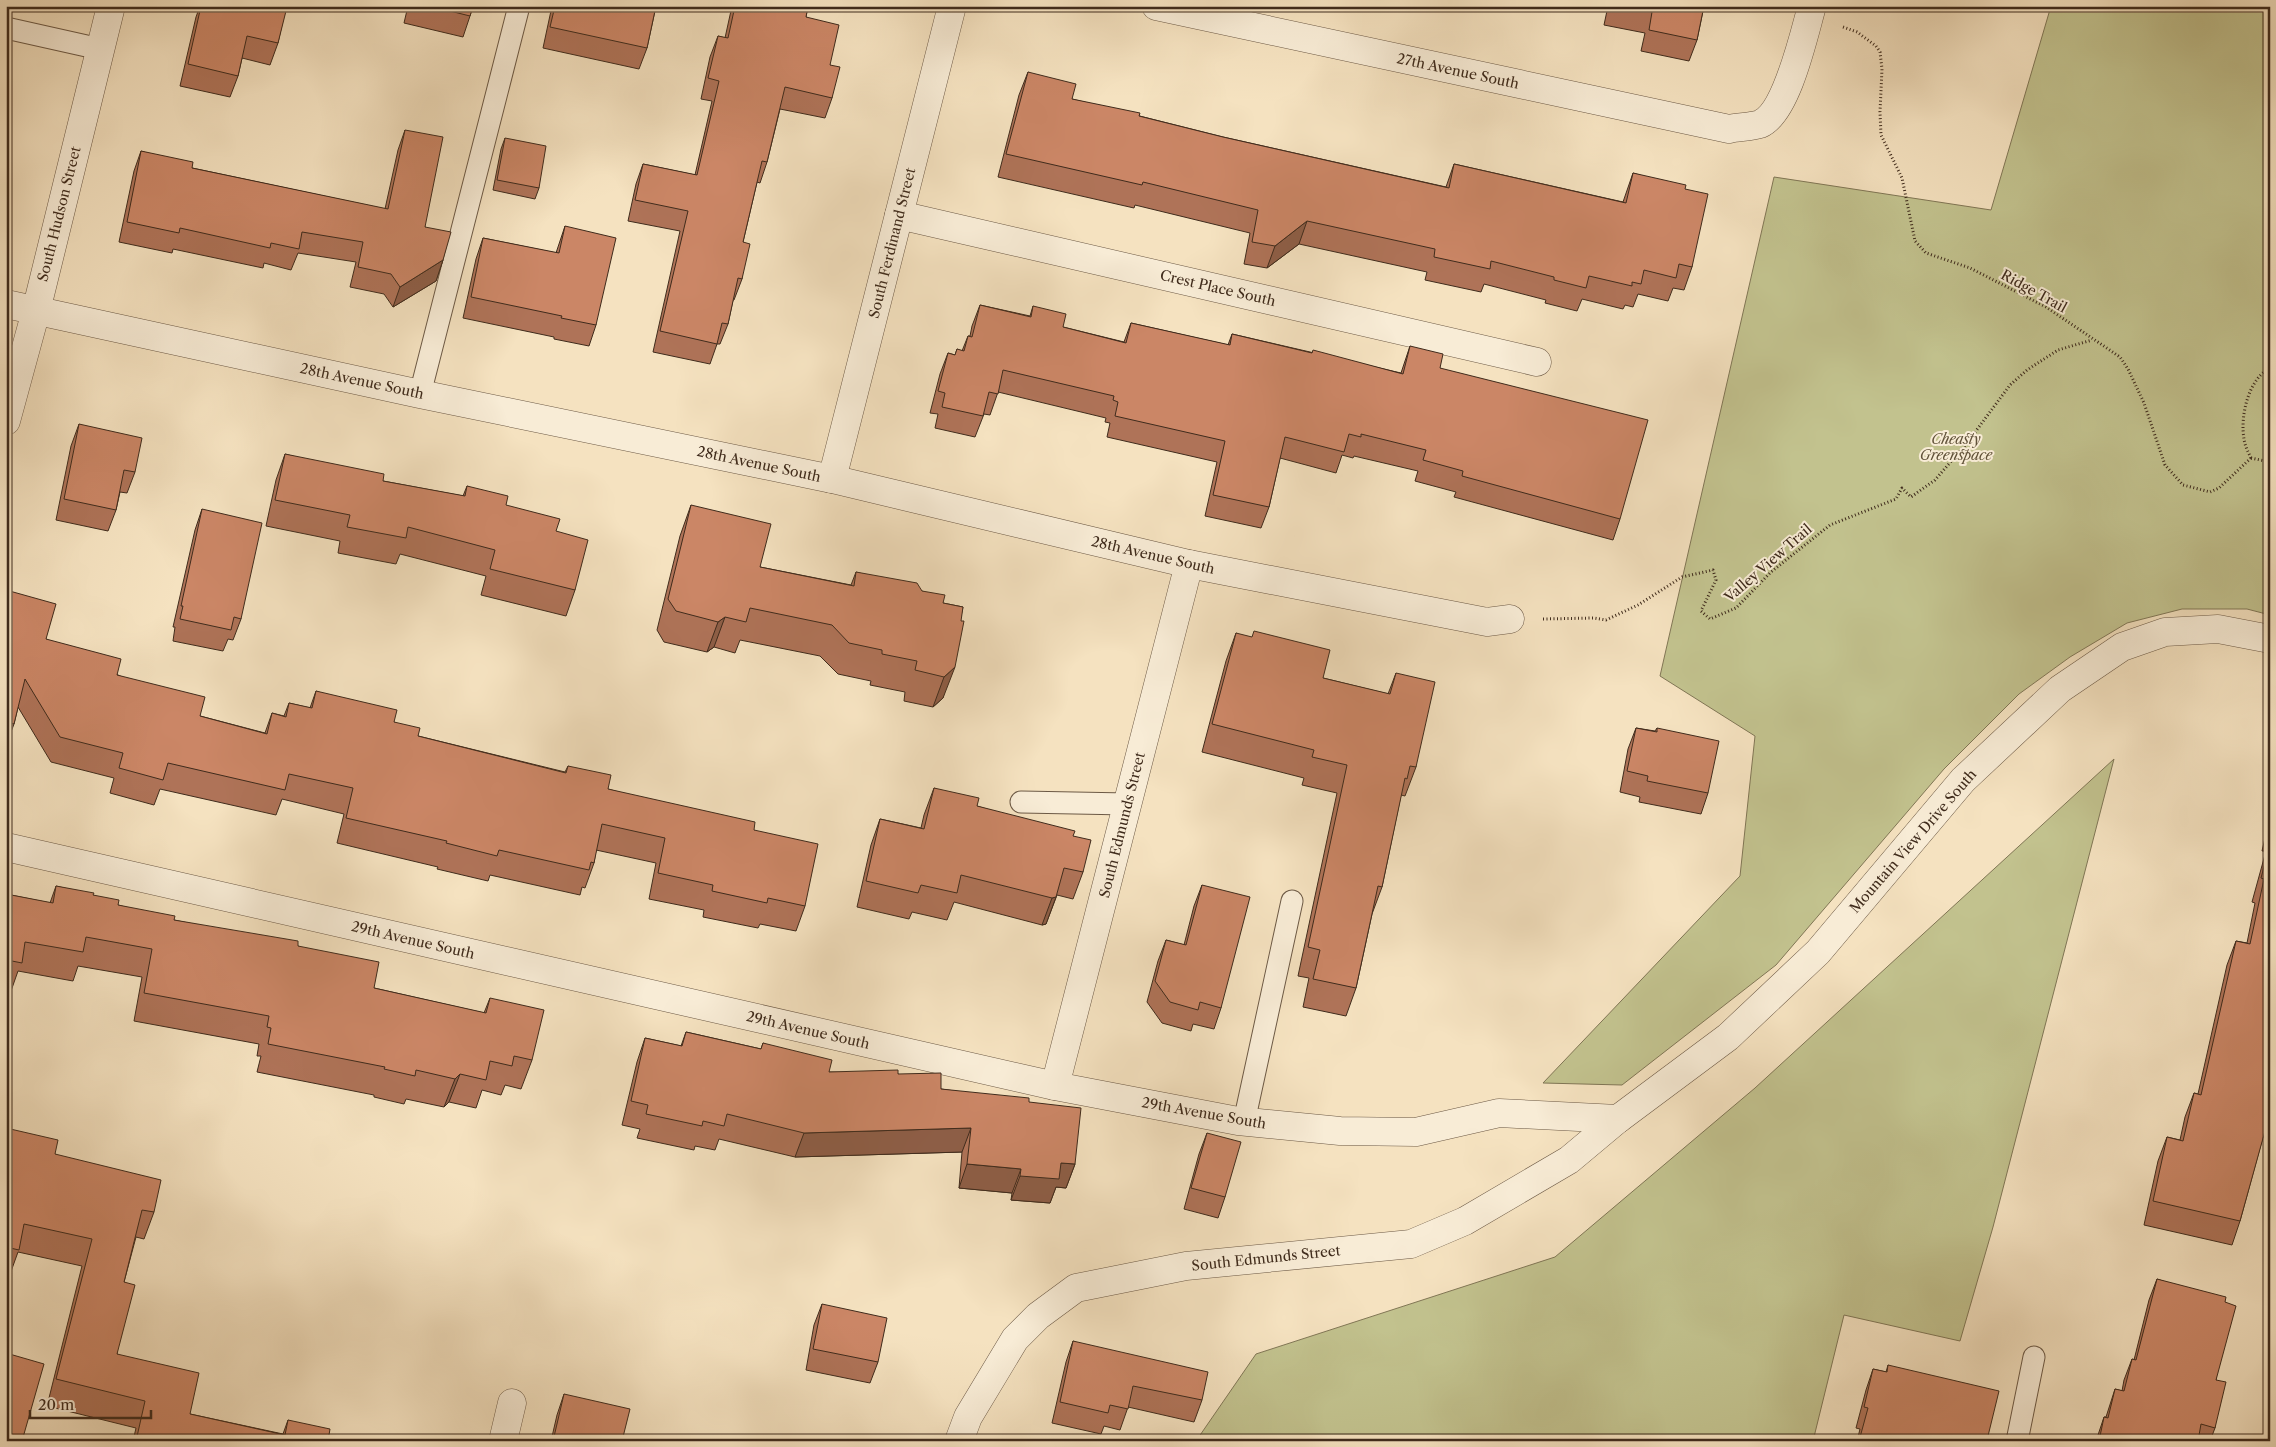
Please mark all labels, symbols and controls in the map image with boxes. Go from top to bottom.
street label: 27th Avenue South [1395,49,1521,93]
street label: South Hudson Street [33,144,85,284]
street label: South Ferdinand Street [865,166,919,320]
street label: Ridge Trail [1998,265,2070,317]
street label: Crest Place South [1158,266,1278,310]
street label: 28th Avenue South [298,359,426,403]
park label: Cheasty Greenspace [1920,430,1994,464]
street label: 28th Avenue South [695,442,823,486]
street label: Valley View Trail [1720,520,1816,607]
street label: 28th Avenue South [1090,532,1217,578]
street label: South Edmunds Street [1095,750,1149,900]
street label: Mountain View Drive South [1846,765,1980,917]
street label: 29th Avenue South [350,917,477,963]
street label: 29th Avenue South [745,1007,872,1053]
street label: 29th Avenue South [1140,1093,1268,1133]
street label: South Edmunds Street [1191,1241,1341,1275]
scale bar [30,1387,151,1419]
text: 20 m [38,1395,74,1414]

